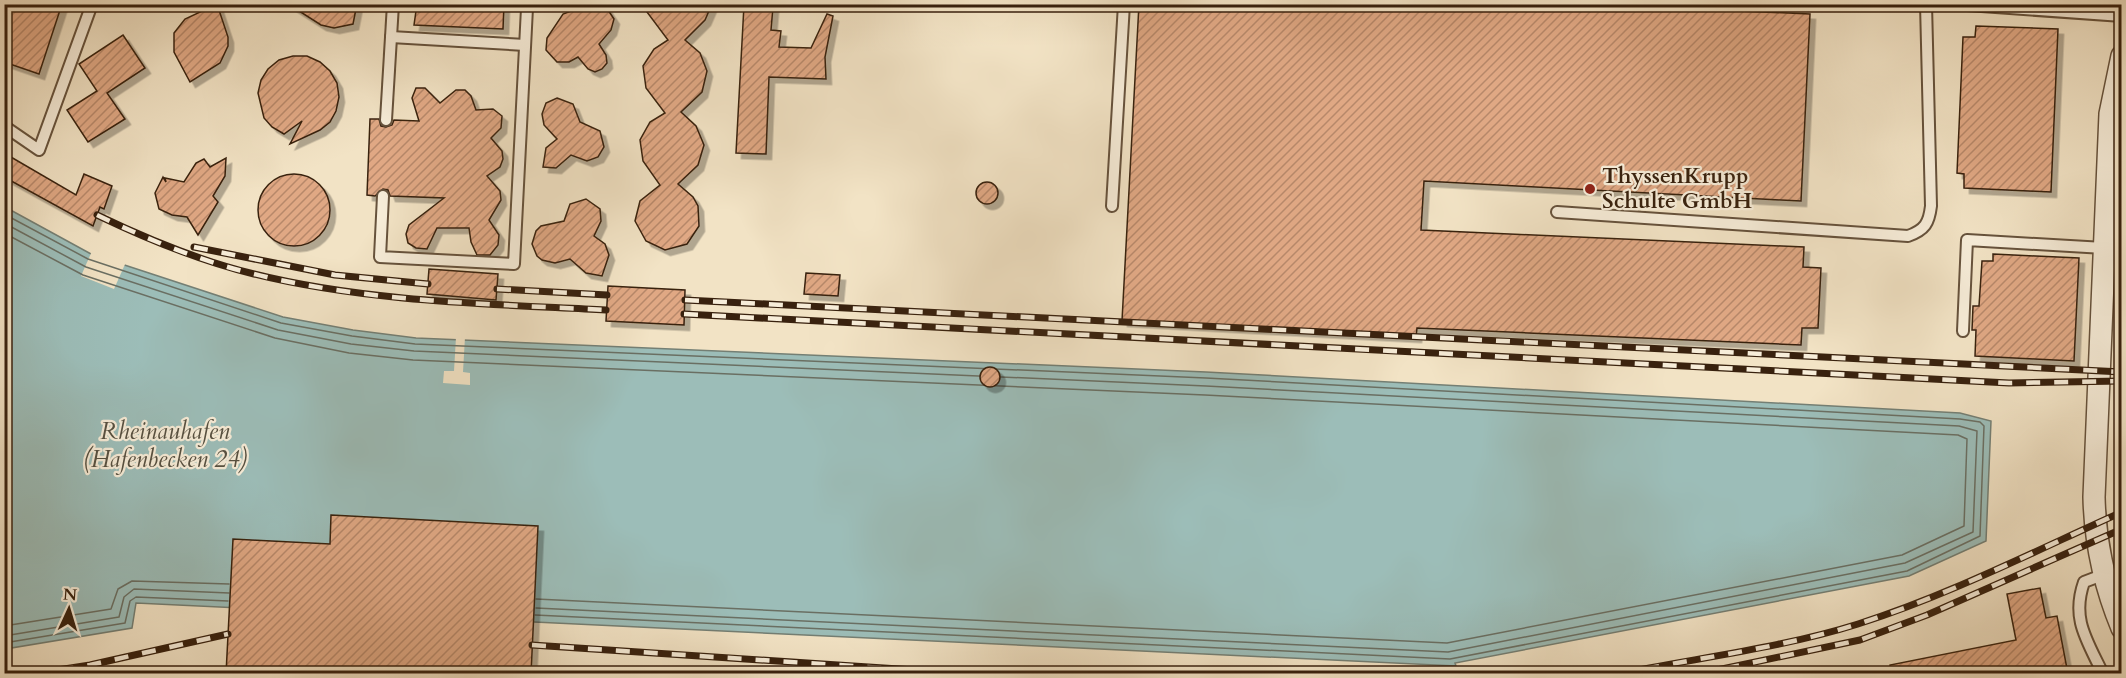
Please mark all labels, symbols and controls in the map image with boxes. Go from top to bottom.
place label: ThyssenKrupp Schulte GmbH [1602,161,1752,216]
marker: ThyssenKrupp Schulte GmbH [1583,182,1597,196]
water label: Rheinauhafen (Hafenbecken 24) [83,415,247,476]
north arrow [39,579,99,639]
text: N [62,584,78,606]

